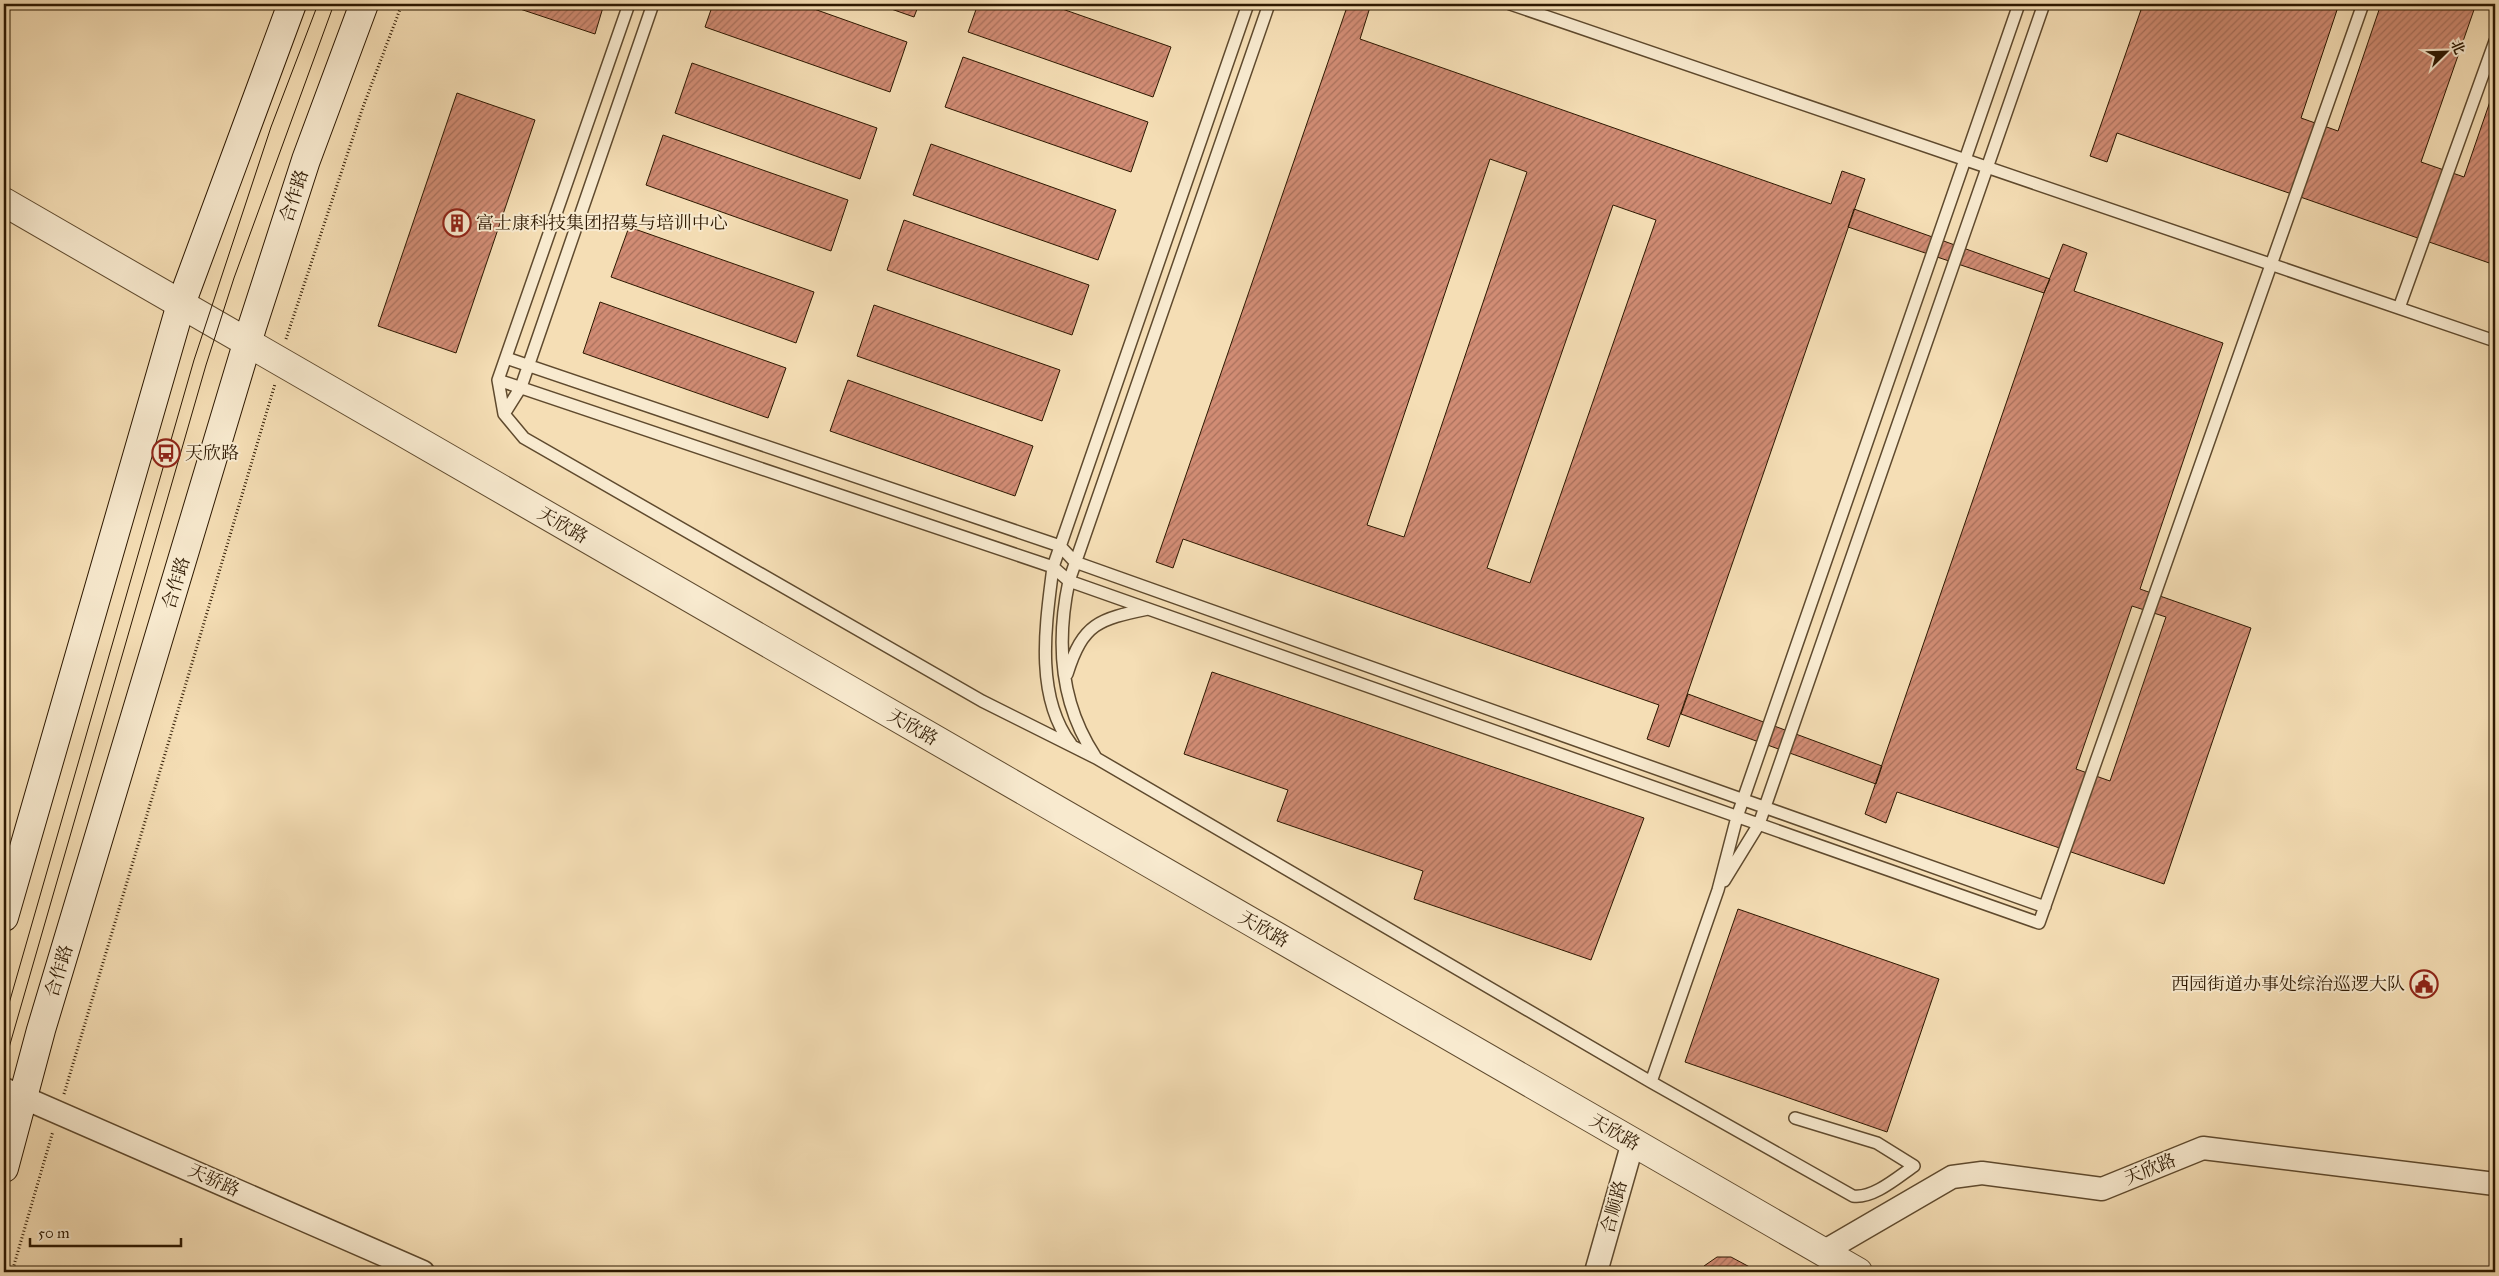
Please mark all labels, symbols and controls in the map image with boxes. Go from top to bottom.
north arrow [2422,28,2472,78]
text: 北 [2447,37,2468,57]
street label: 合作路 [275,167,313,225]
building icon: 富士康科技集团招募与培训中心 [442,208,472,238]
place label: 富士康科技集团招募与培训中心 [476,212,728,234]
bus stop icon: 天欣路 [151,438,181,468]
place label: 天欣路 [185,442,239,464]
street label: 天欣路 [534,502,592,548]
street label: 合作路 [158,554,194,612]
street label: 天欣路 [884,704,942,750]
street label: 天欣路 [1235,906,1293,952]
street label: 合作路 [41,942,77,1000]
public building icon: 西园街道办事处综治巡逻大队 [2409,969,2439,999]
place label: 西园街道办事处综治巡逻大队 [2171,973,2405,995]
street label: 天欣路 [1586,1109,1644,1155]
street label: 天欣路 [2121,1149,2179,1189]
street label: 天骄路 [185,1159,243,1201]
street label: 合顺路 [1596,1178,1632,1236]
scale bar [30,1216,181,1248]
text: 50 m [38,1224,70,1242]

